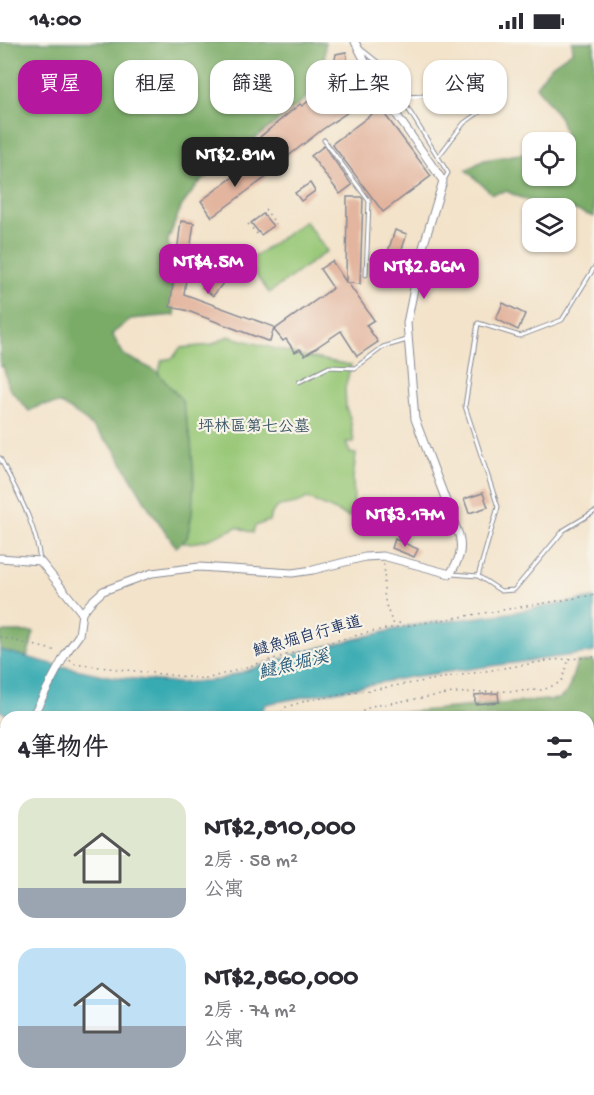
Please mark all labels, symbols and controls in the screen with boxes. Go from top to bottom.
text: 14:00 [30,8,81,34]
chip: 買屋 [18,60,102,114]
chip: 租屋 [114,60,198,114]
chip: 篩選 [210,60,294,114]
chip: 新上架 [306,60,411,114]
chip: 公寓 [423,60,507,114]
map controls [522,132,576,252]
button: locate [522,132,576,186]
pin: NT$2.81M [173,137,297,188]
text: NT$2.81M [196,145,274,168]
button: layers [522,198,576,252]
pin: NT$4.5M [153,244,263,295]
pin: NT$2.86M [362,249,486,300]
text: NT$4.5M [173,252,243,275]
text: NT$2.86M [384,257,464,280]
park label: 坪林區第七公墓 [198,417,310,438]
pin: NT$3.17M [343,497,467,548]
text: NT$3.17M [366,505,444,528]
street label: 𩻸魚堀自行車道 [251,612,364,663]
water label: 𩻸魚堀溪 [256,646,332,685]
icon: filters [543,731,576,764]
text: 4筆物件 [18,735,108,766]
text: NT$2,810,000 [204,814,356,845]
icon: home [66,822,138,894]
text: 2房 · 58 m² [204,851,298,874]
text: 公寓 [204,880,244,903]
text: NT$2,860,000 [204,964,358,995]
icon: home [66,972,138,1044]
text: 2房 · 74 m² [204,1001,296,1024]
text: 公寓 [204,1030,244,1053]

